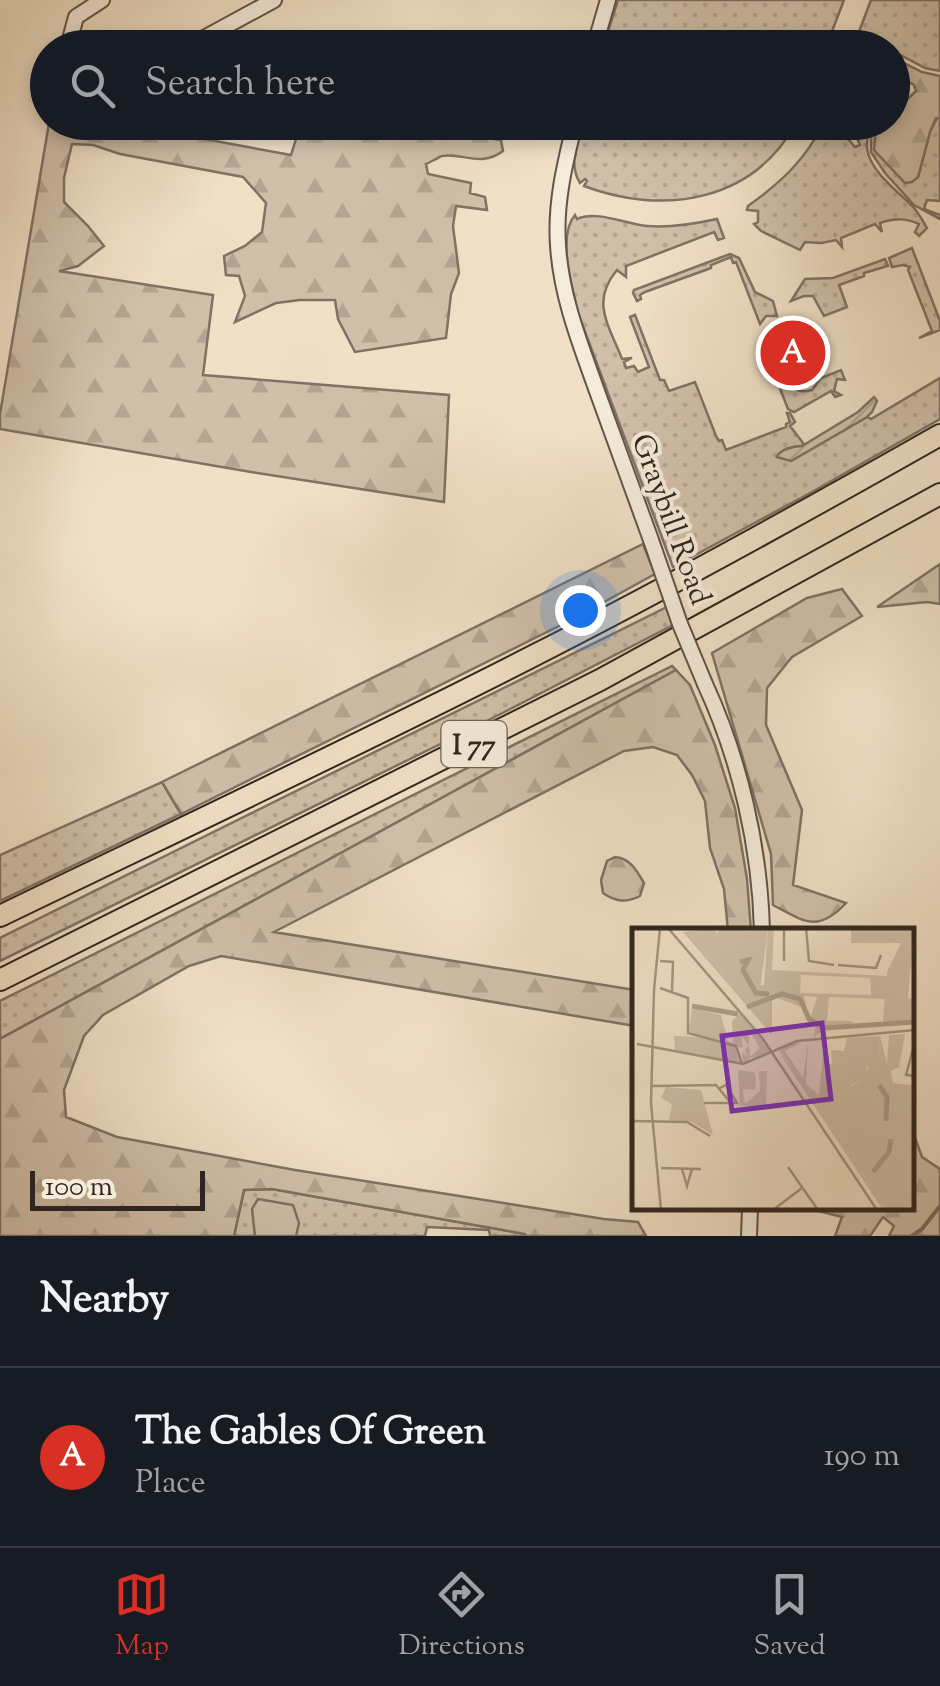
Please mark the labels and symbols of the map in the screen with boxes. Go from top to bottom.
pin: A [760,316,826,390]
street label: Graybill Road [619,428,721,612]
your location [555,585,606,636]
road number: I 77 [442,721,506,767]
inset map [632,928,915,1211]
scale bar [30,1166,205,1210]

